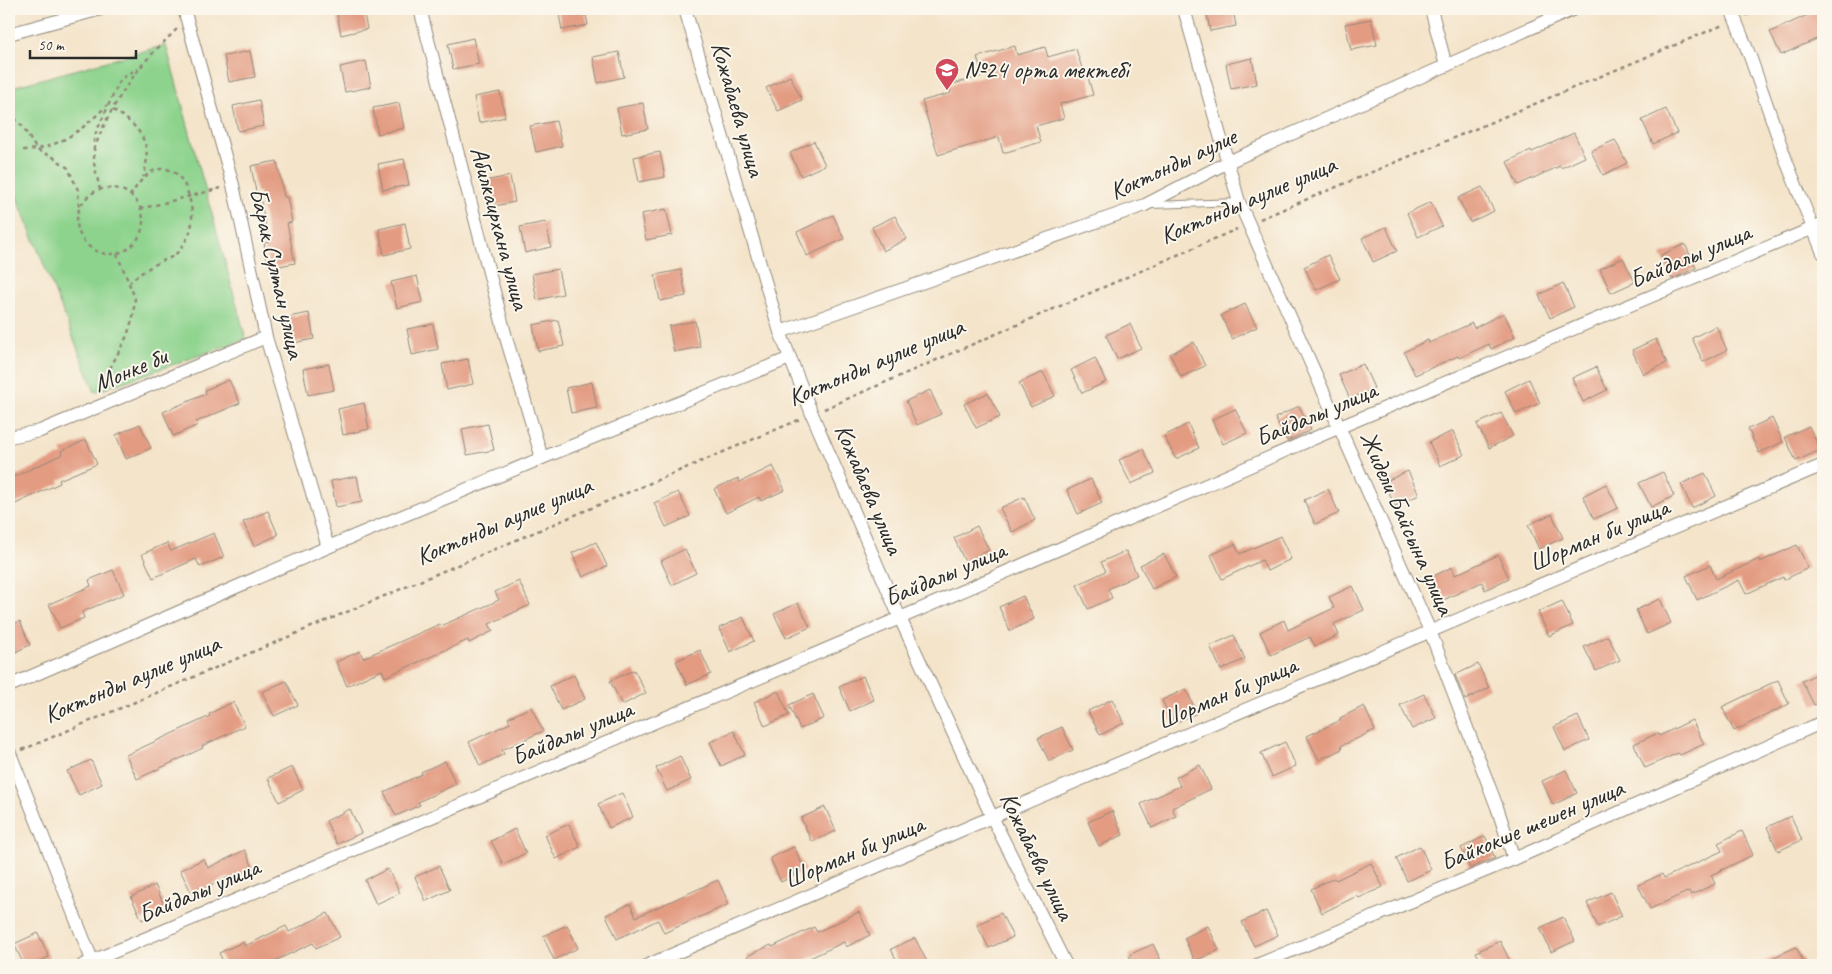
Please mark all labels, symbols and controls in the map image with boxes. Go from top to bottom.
scale bar [30,28,136,60]
text: 50 m [38,36,65,55]
street label: Кожабаева улица [704,38,773,182]
place label: №24 орта мектебі [964,54,1132,86]
school or university icon: №24 орта мектебі [934,57,960,91]
street label: Коктонды аулие [1104,120,1243,207]
street label: Абилкаирхана улица [463,143,538,315]
street label: Коктонды аулие улица [1155,148,1343,251]
street label: Барак Султан улица [242,185,313,363]
street label: Байдалы улица [1624,215,1758,296]
street label: Коктонды аулие улица [783,310,971,413]
street label: Монке би [89,339,173,400]
street label: Байдалы улица [1250,373,1384,454]
street label: Кожабаева улица [827,419,912,561]
street label: Жидели Байсына улица [1352,426,1463,622]
street label: Коктонды аулие улица [411,469,599,572]
street label: Шорман би улица [1524,490,1676,579]
street label: Байдалы улица [879,533,1013,614]
street label: Коктонды аулие улица [39,627,227,730]
street label: Шорман би улица [1152,648,1304,737]
street label: Байдалы улица [506,692,640,773]
street label: Байкокше шешен улица [1435,771,1631,878]
street label: Кожабаева улица [992,787,1083,927]
street label: Шорман би улица [779,807,931,896]
street label: Байдалы улица [133,850,267,931]

